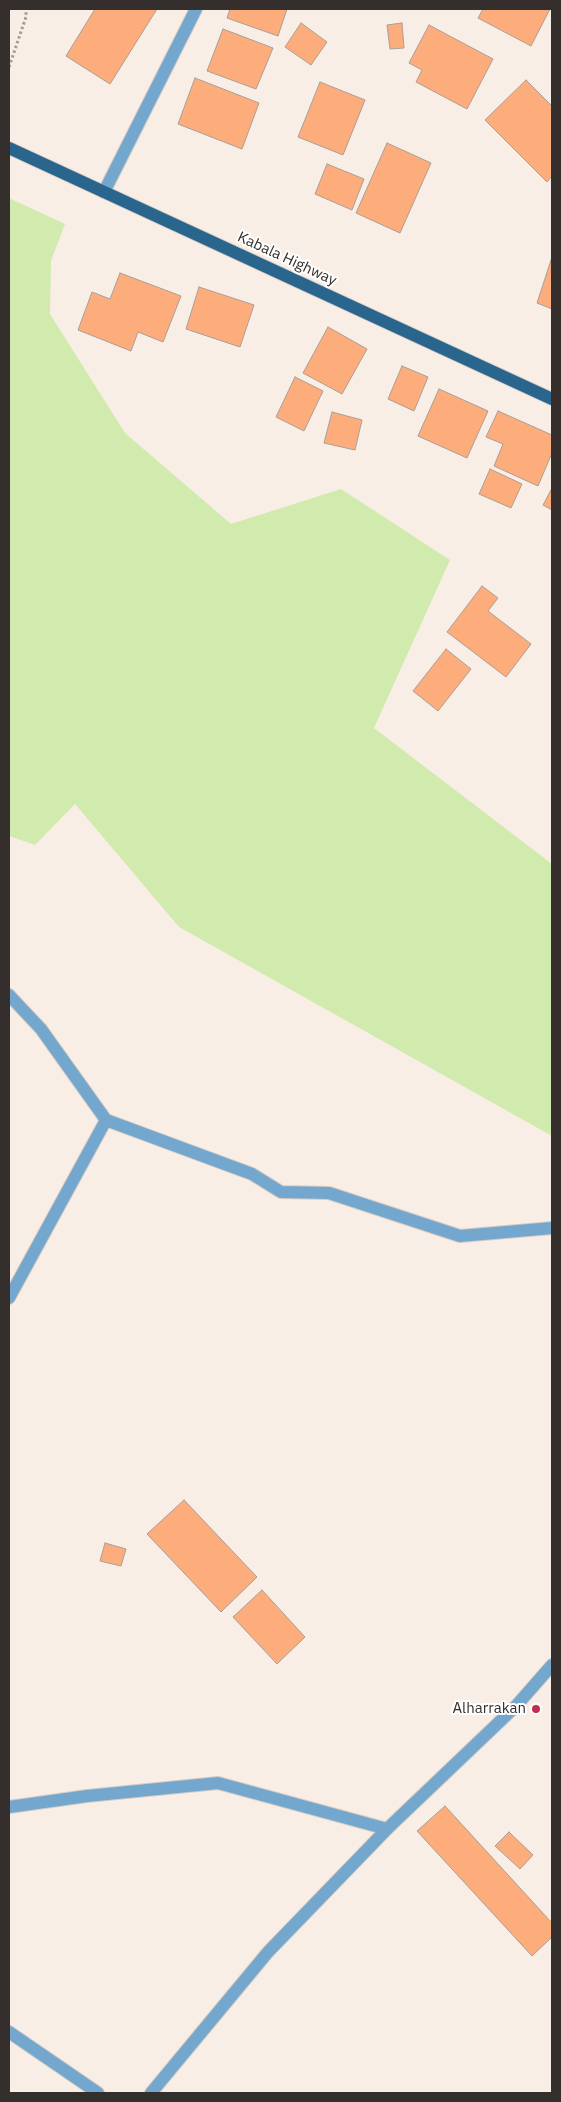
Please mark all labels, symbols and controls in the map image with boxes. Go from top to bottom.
street label: Kabala Highway [235,228,339,290]
place label: Alharrakan [452,1700,526,1718]
marker: Alharrakan [530,1703,542,1715]

